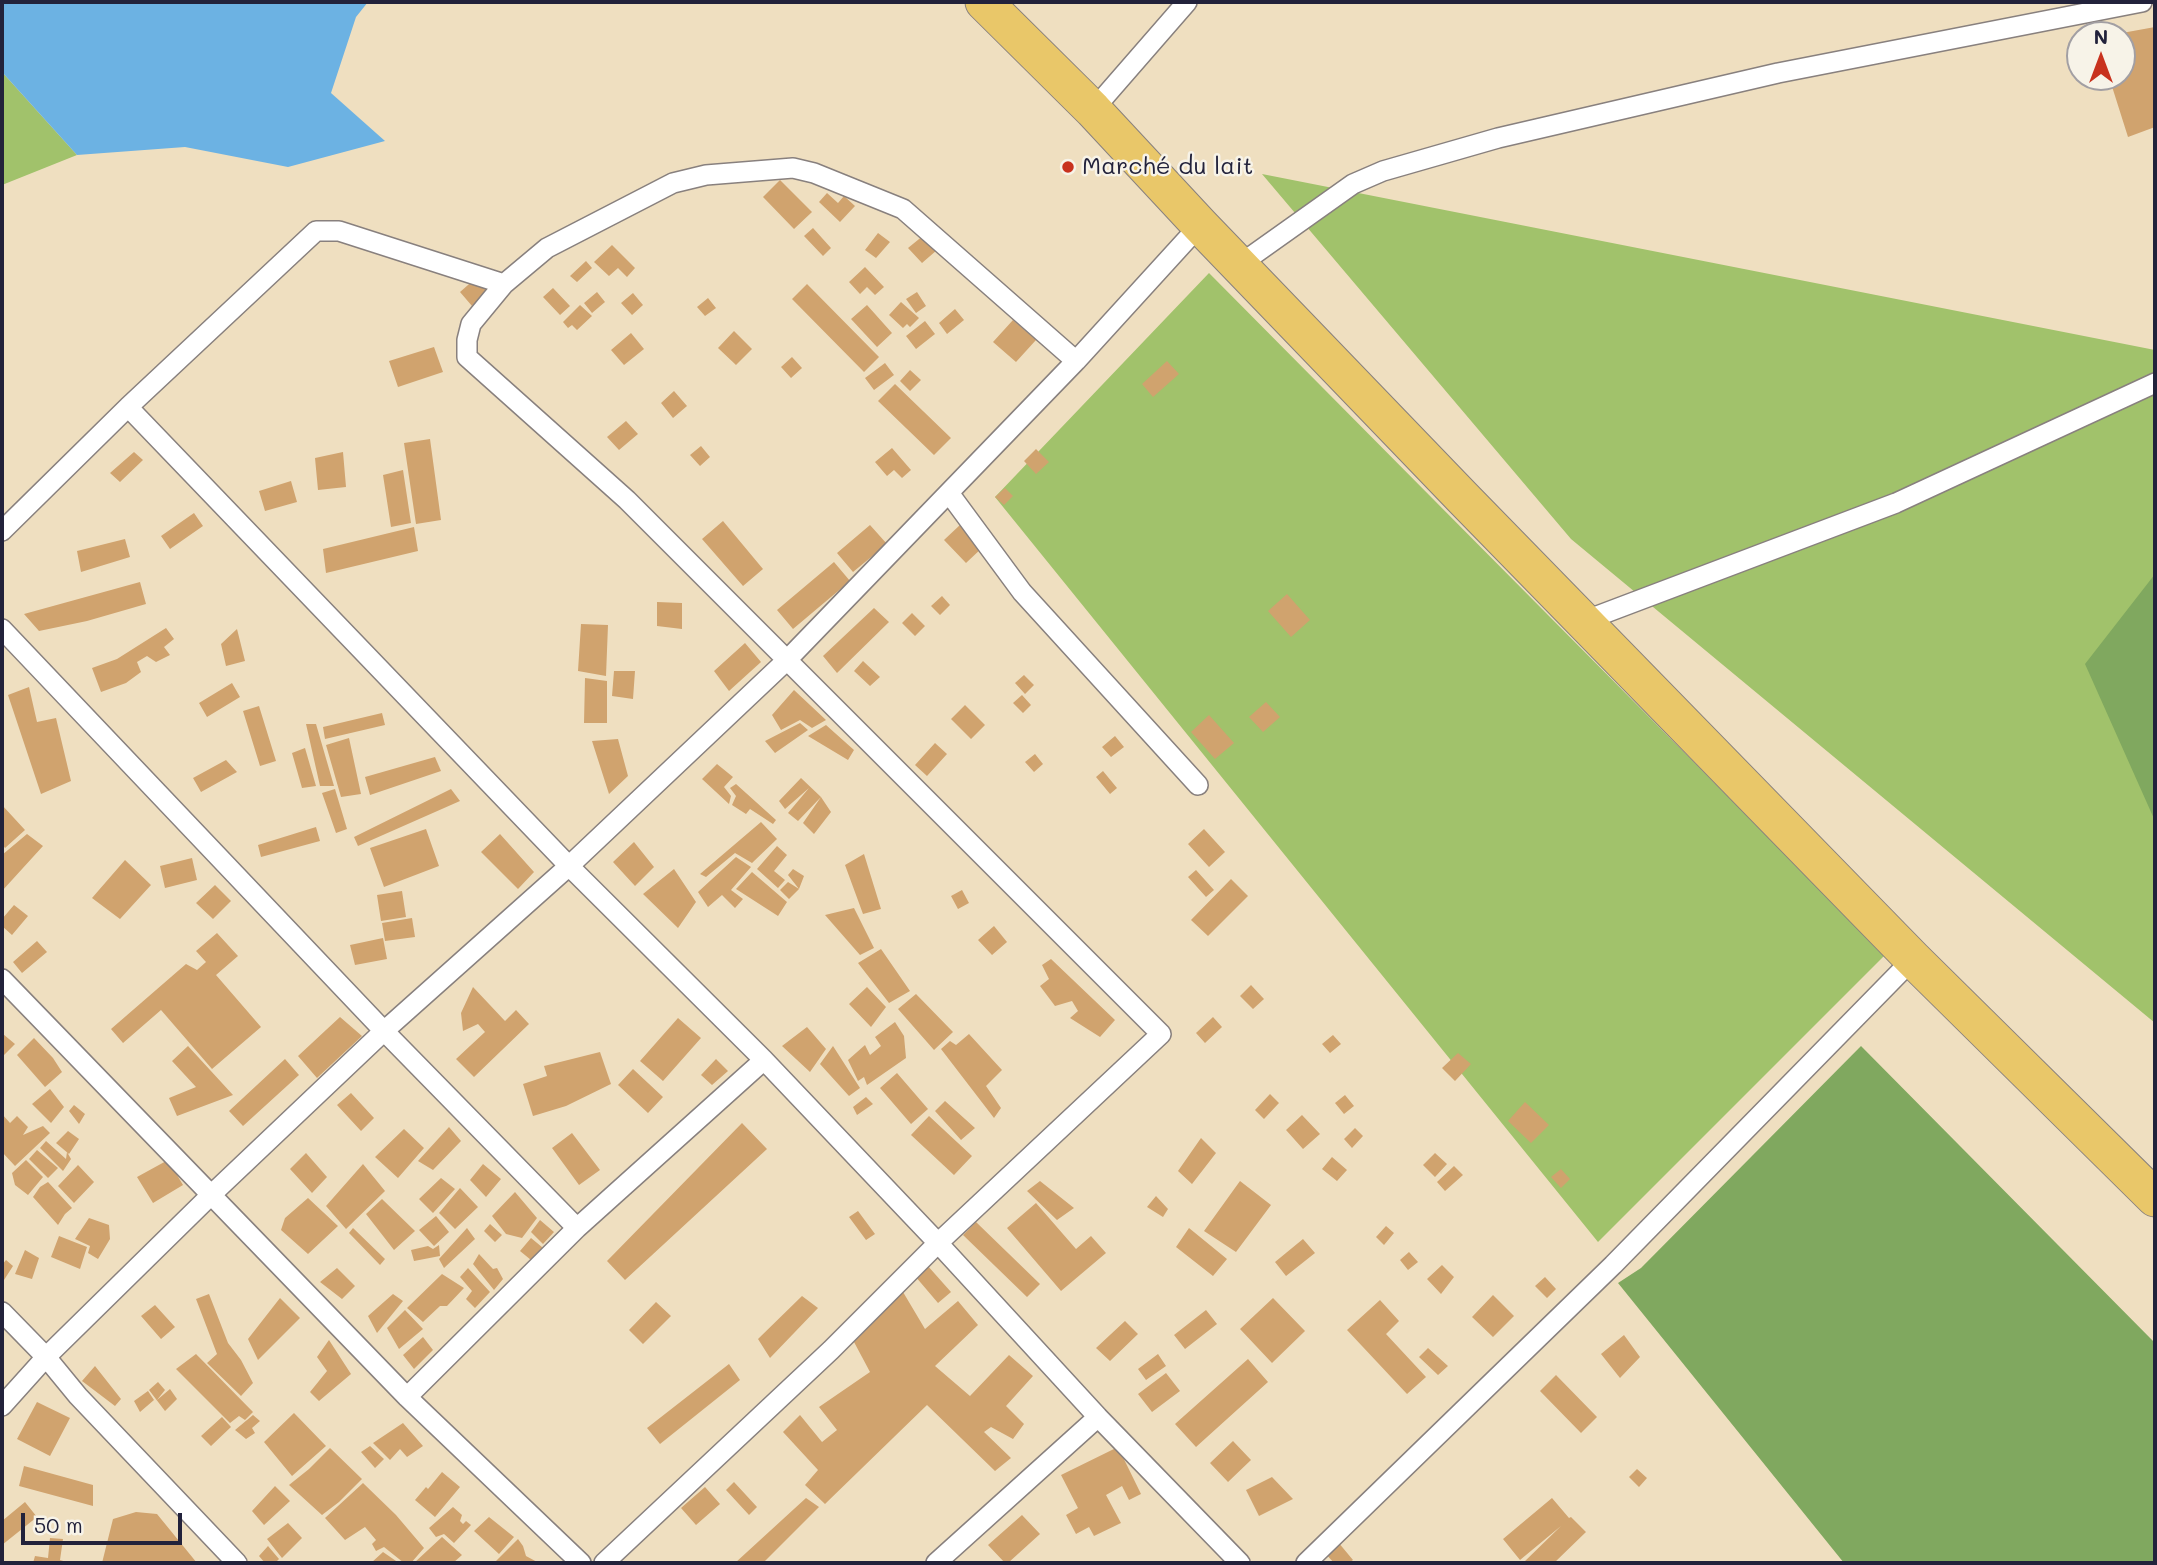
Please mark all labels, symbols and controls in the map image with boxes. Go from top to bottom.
north arrow [2066,21,2136,91]
text: N [2094,24,2108,49]
place label: Marché du lait [1082,153,1253,181]
marker: Marché du lait [1060,159,1076,175]
scale bar [24,1498,186,1542]
text: 50 m [34,1511,83,1538]

